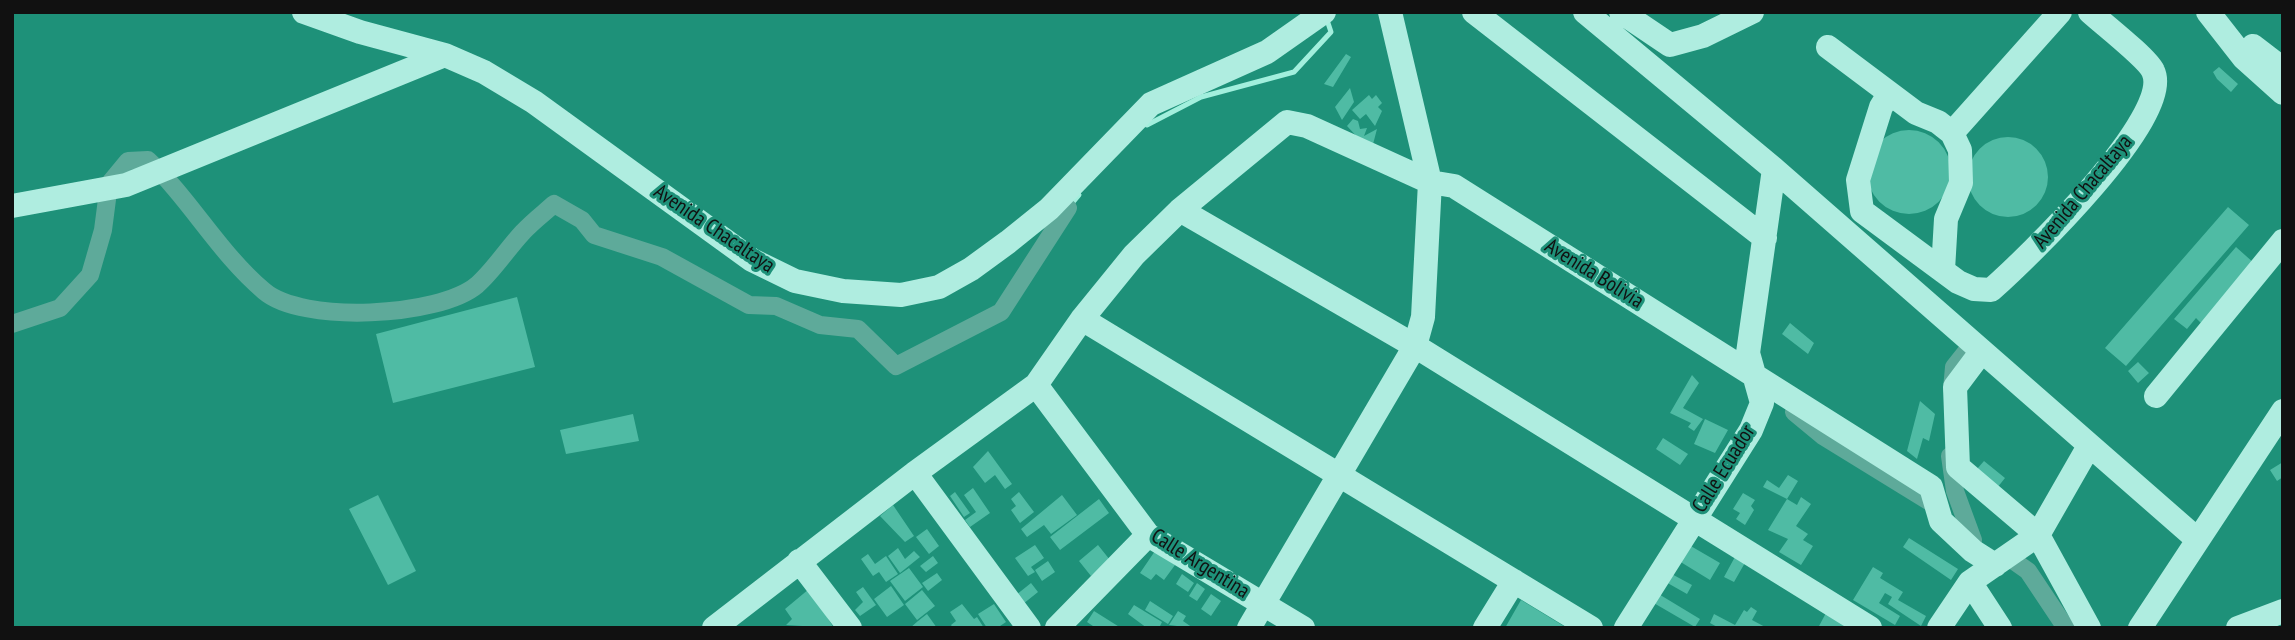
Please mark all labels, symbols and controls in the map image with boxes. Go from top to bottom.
street label: Avenida Chacaltaya [2028,130,2138,254]
street label: Avenida Chacaltaya [649,179,779,279]
street label: Avenida Bolivia [1540,234,1648,314]
street label: Calle Ecuador [1687,421,1761,517]
street label: Calle Argentina [1146,524,1254,604]

